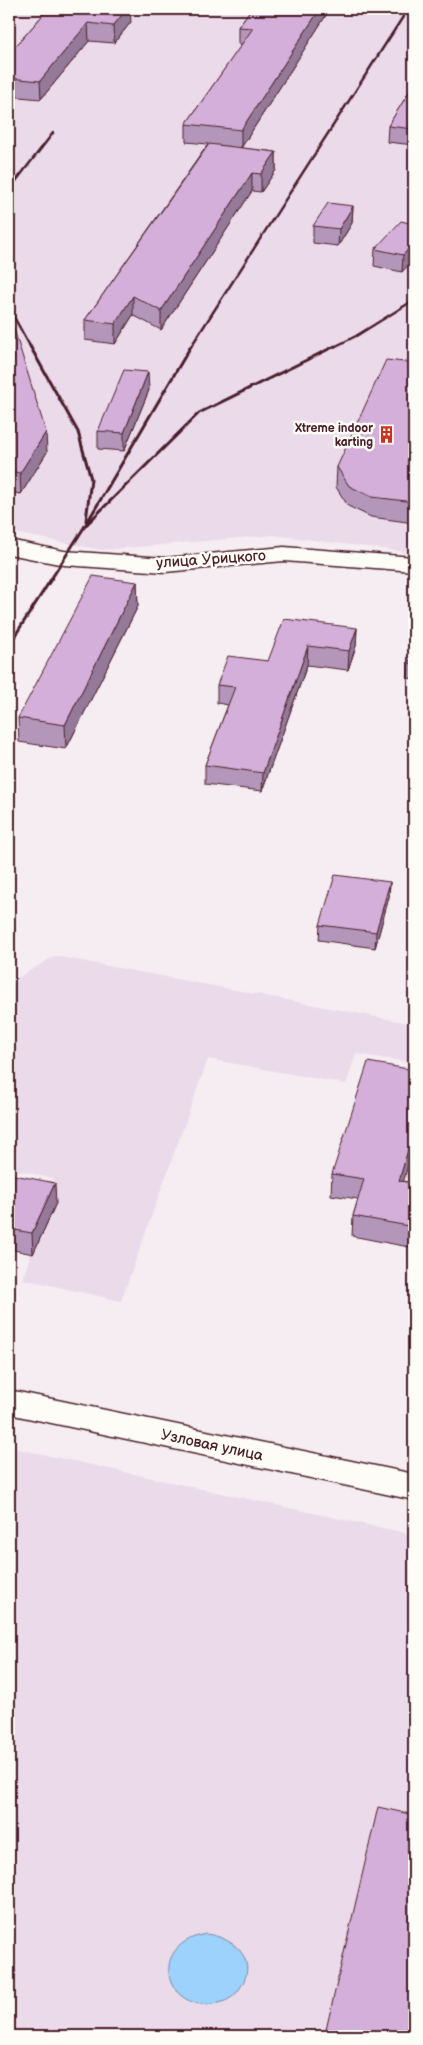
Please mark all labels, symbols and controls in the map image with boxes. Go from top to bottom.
place label: Xtreme indoor karting [295,421,373,450]
building icon: Xtreme indoor karting [377,425,397,445]
street label: улица Урицкого [156,546,267,573]
street label: Узловая улица [159,1425,265,1466]

